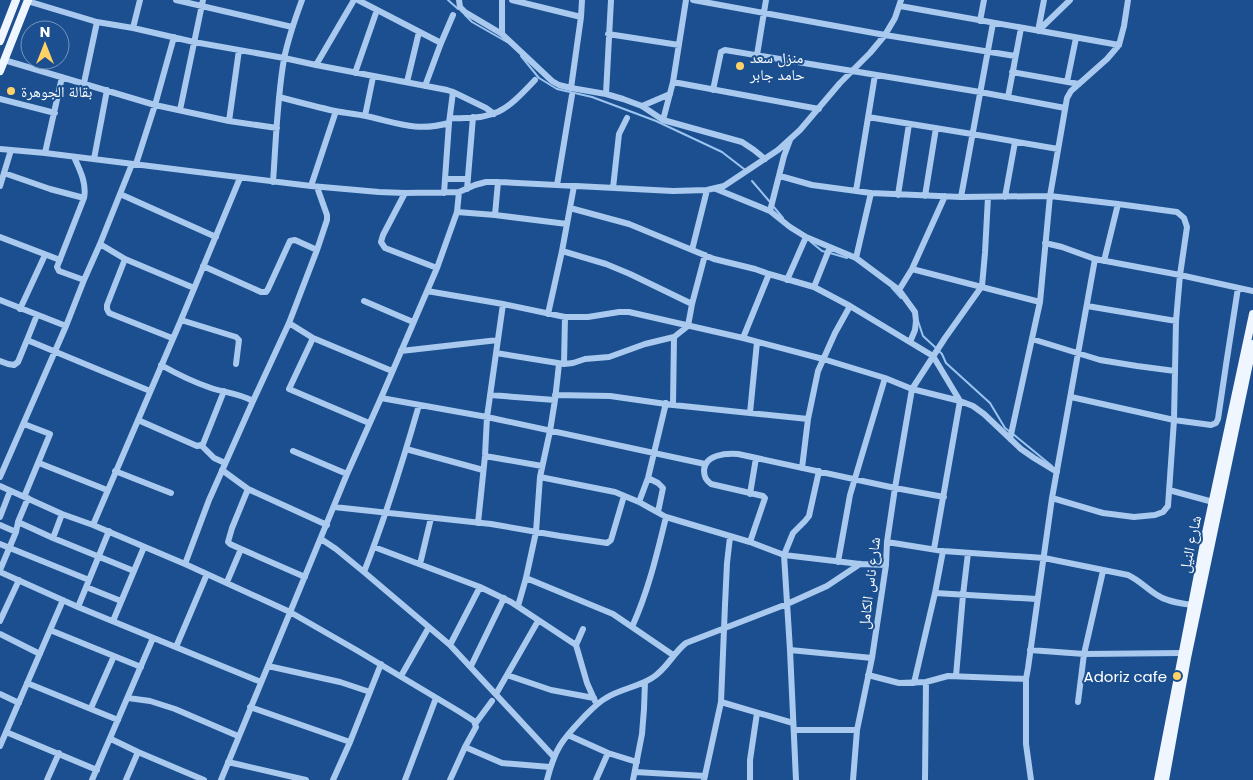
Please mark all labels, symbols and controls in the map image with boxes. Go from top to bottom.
north arrow [20,20,70,70]
text: N [40,22,50,42]
place label: منزل سعد حامد جابر [749,47,805,85]
marker: منزل سعد حامد جابر [734,60,746,72]
place label: بقالة الجوهرة [21,81,92,102]
marker: بقالة الجوهرة [5,85,17,97]
street label: شارع النيل [1174,513,1206,575]
street label: شارع ناس الكامل [853,536,885,630]
place label: Adoriz cafe [1084,666,1167,687]
marker: Adoriz cafe [1171,670,1183,682]

